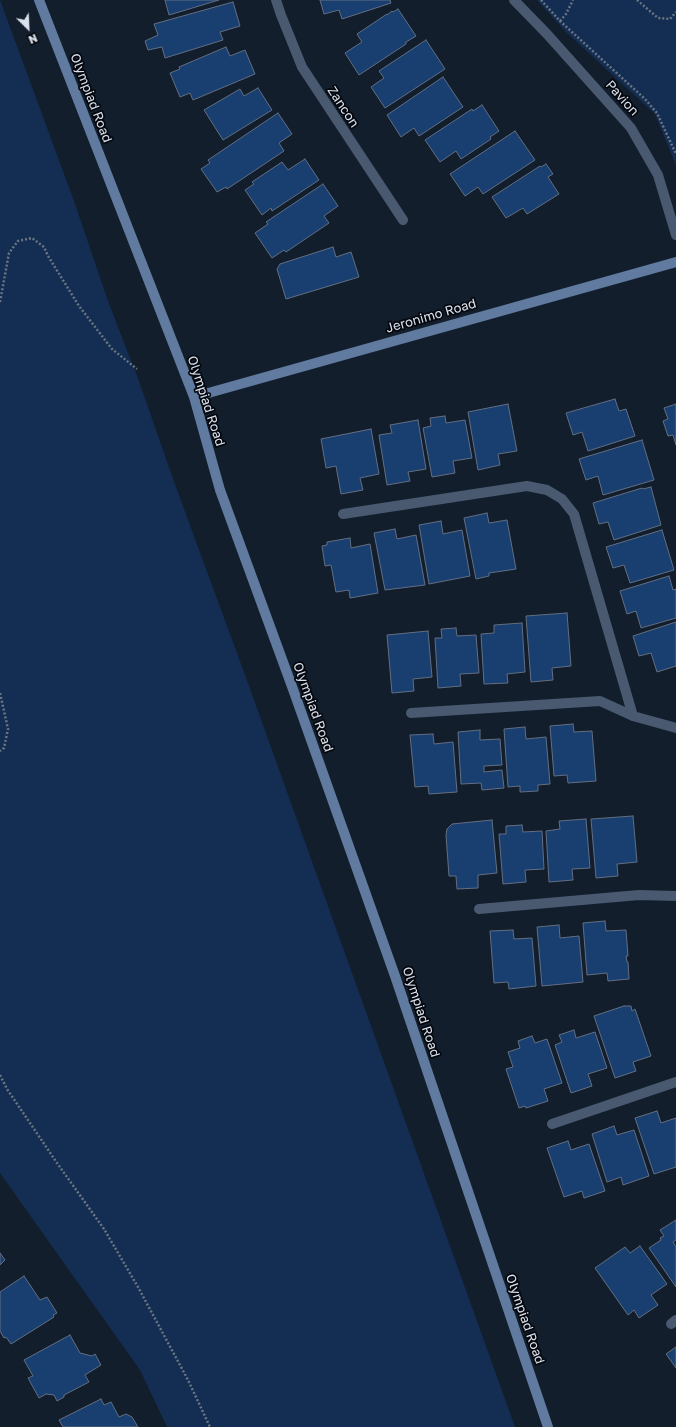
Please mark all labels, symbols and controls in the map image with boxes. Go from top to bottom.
north arrow [8,8,48,48]
text: N [27,32,40,47]
street label: Olympiad Road [67,51,115,145]
street label: Pavion [602,77,642,119]
street label: Zancon [324,83,362,131]
street label: Jeronimo Road [384,296,478,336]
street label: Olympiad Road [184,354,228,448]
street label: Olympiad Road [290,660,336,754]
street label: Olympiad Road [399,965,443,1059]
street label: Olympiad Road [502,1272,548,1366]

